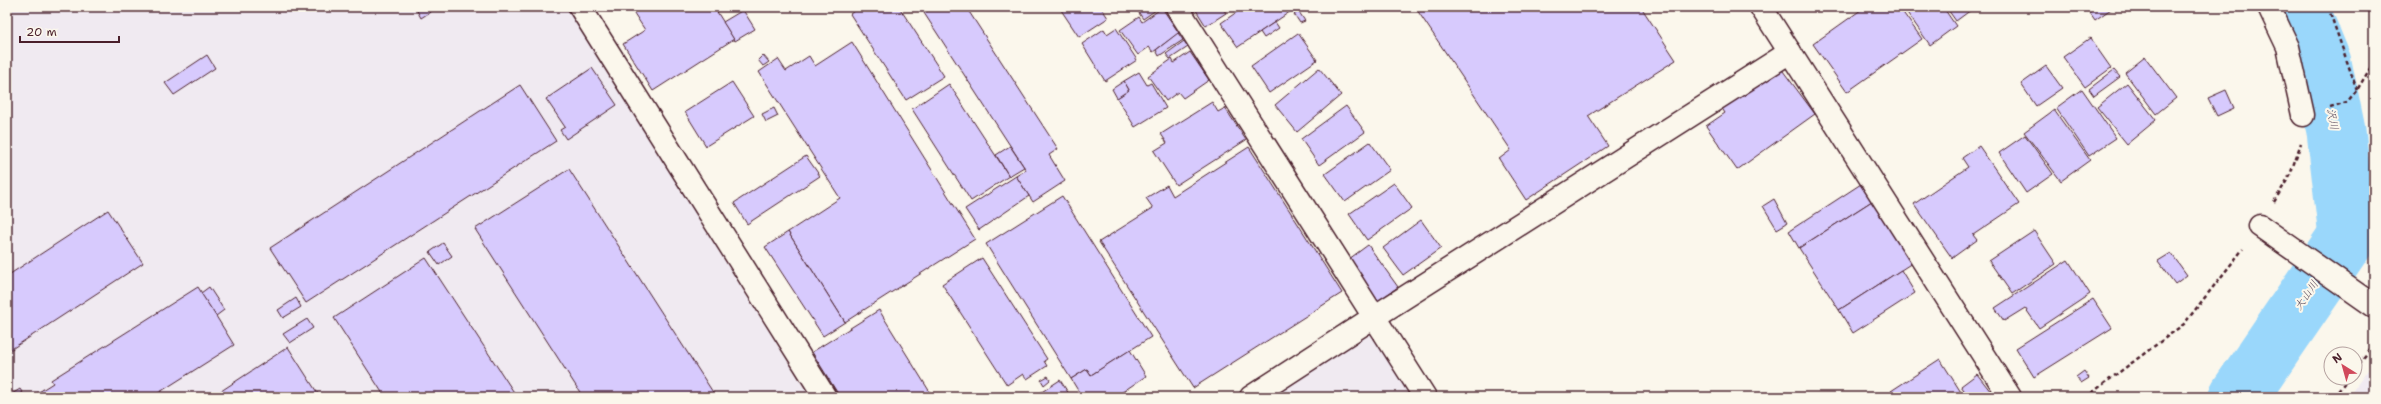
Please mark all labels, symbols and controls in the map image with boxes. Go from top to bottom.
scale bar [20,18,119,44]
text: 20 m [26,24,57,40]
water label: 沢川 [2323,107,2342,131]
water label: 大山川 [2291,277,2322,313]
north arrow [2323,346,2363,386]
text: N [2329,350,2346,367]

